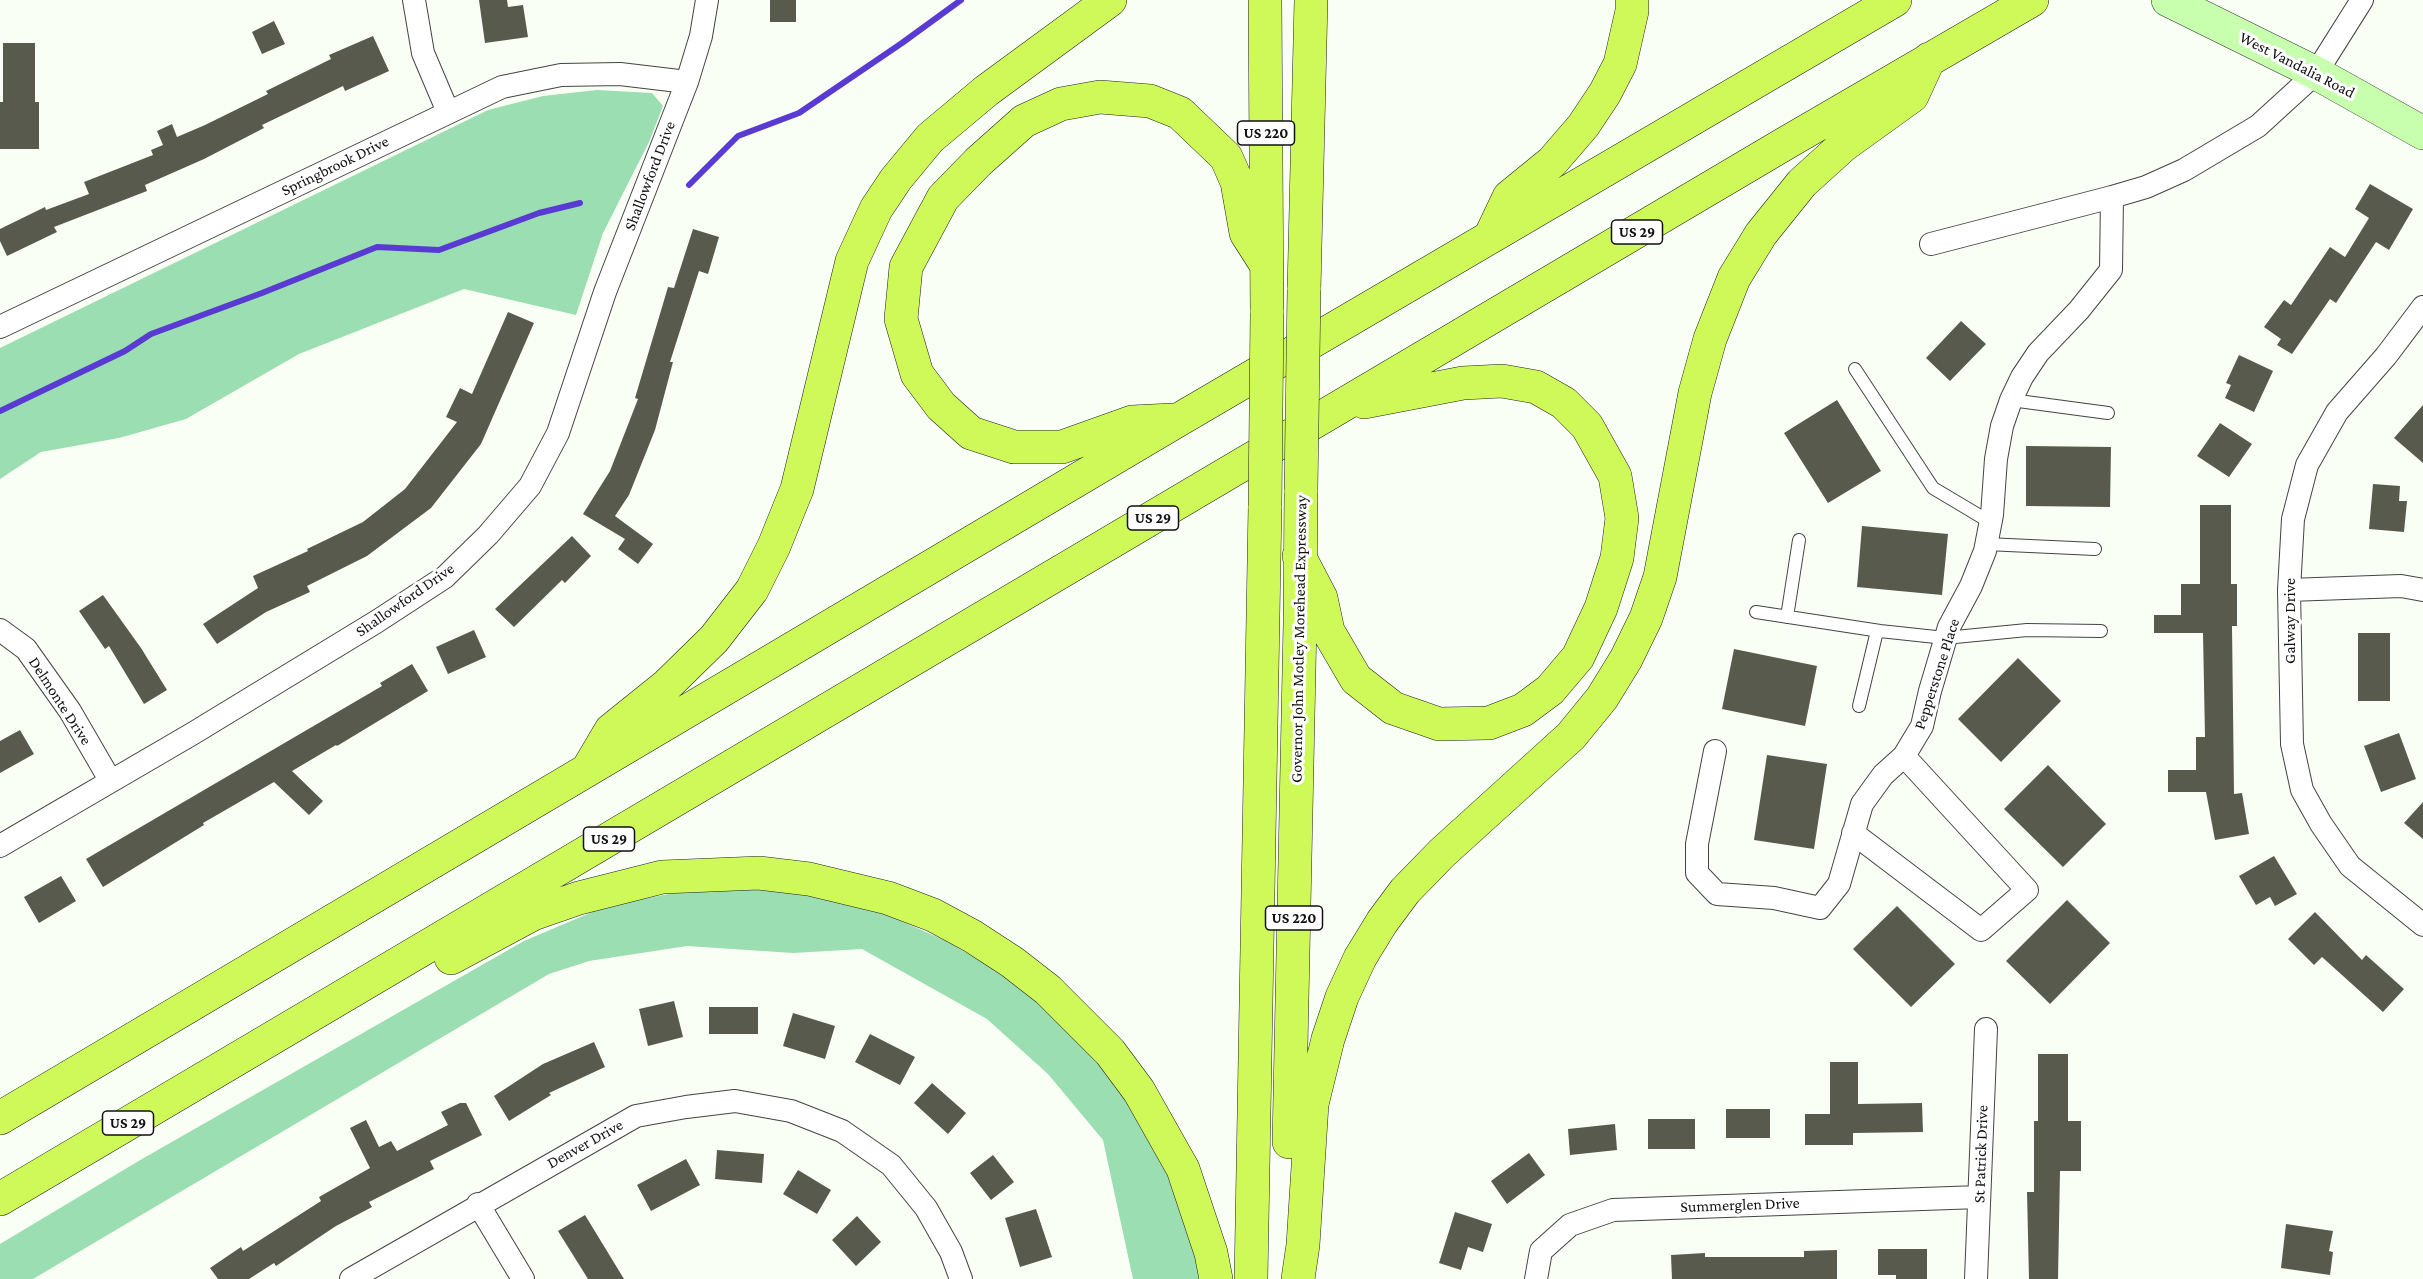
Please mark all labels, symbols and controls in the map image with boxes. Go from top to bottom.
street label: West Vandalia Road [2236,28,2358,102]
street label: Shallowford Drive [620,118,680,234]
road number: US 220 [1238,121,1294,145]
street label: Springbrook Drive [278,132,392,200]
road number: US 29 [1612,220,1662,244]
street label: Governor John Motley Morehead Expressway [1287,495,1311,783]
road number: US 29 [1128,506,1178,530]
street label: Shallowford Drive [352,559,458,641]
street label: Galway Drive [2280,578,2300,664]
street label: Pepperstone Place [1910,616,1964,732]
street label: Delmonte Drive [24,653,96,749]
road number: US 29 [584,827,634,851]
road number: US 220 [1266,906,1322,930]
street label: St Patrick Drive [1970,1105,1992,1203]
road number: US 29 [102,1111,154,1135]
street label: Denver Drive [544,1115,626,1173]
street label: Summerglen Drive [1680,1193,1800,1217]

